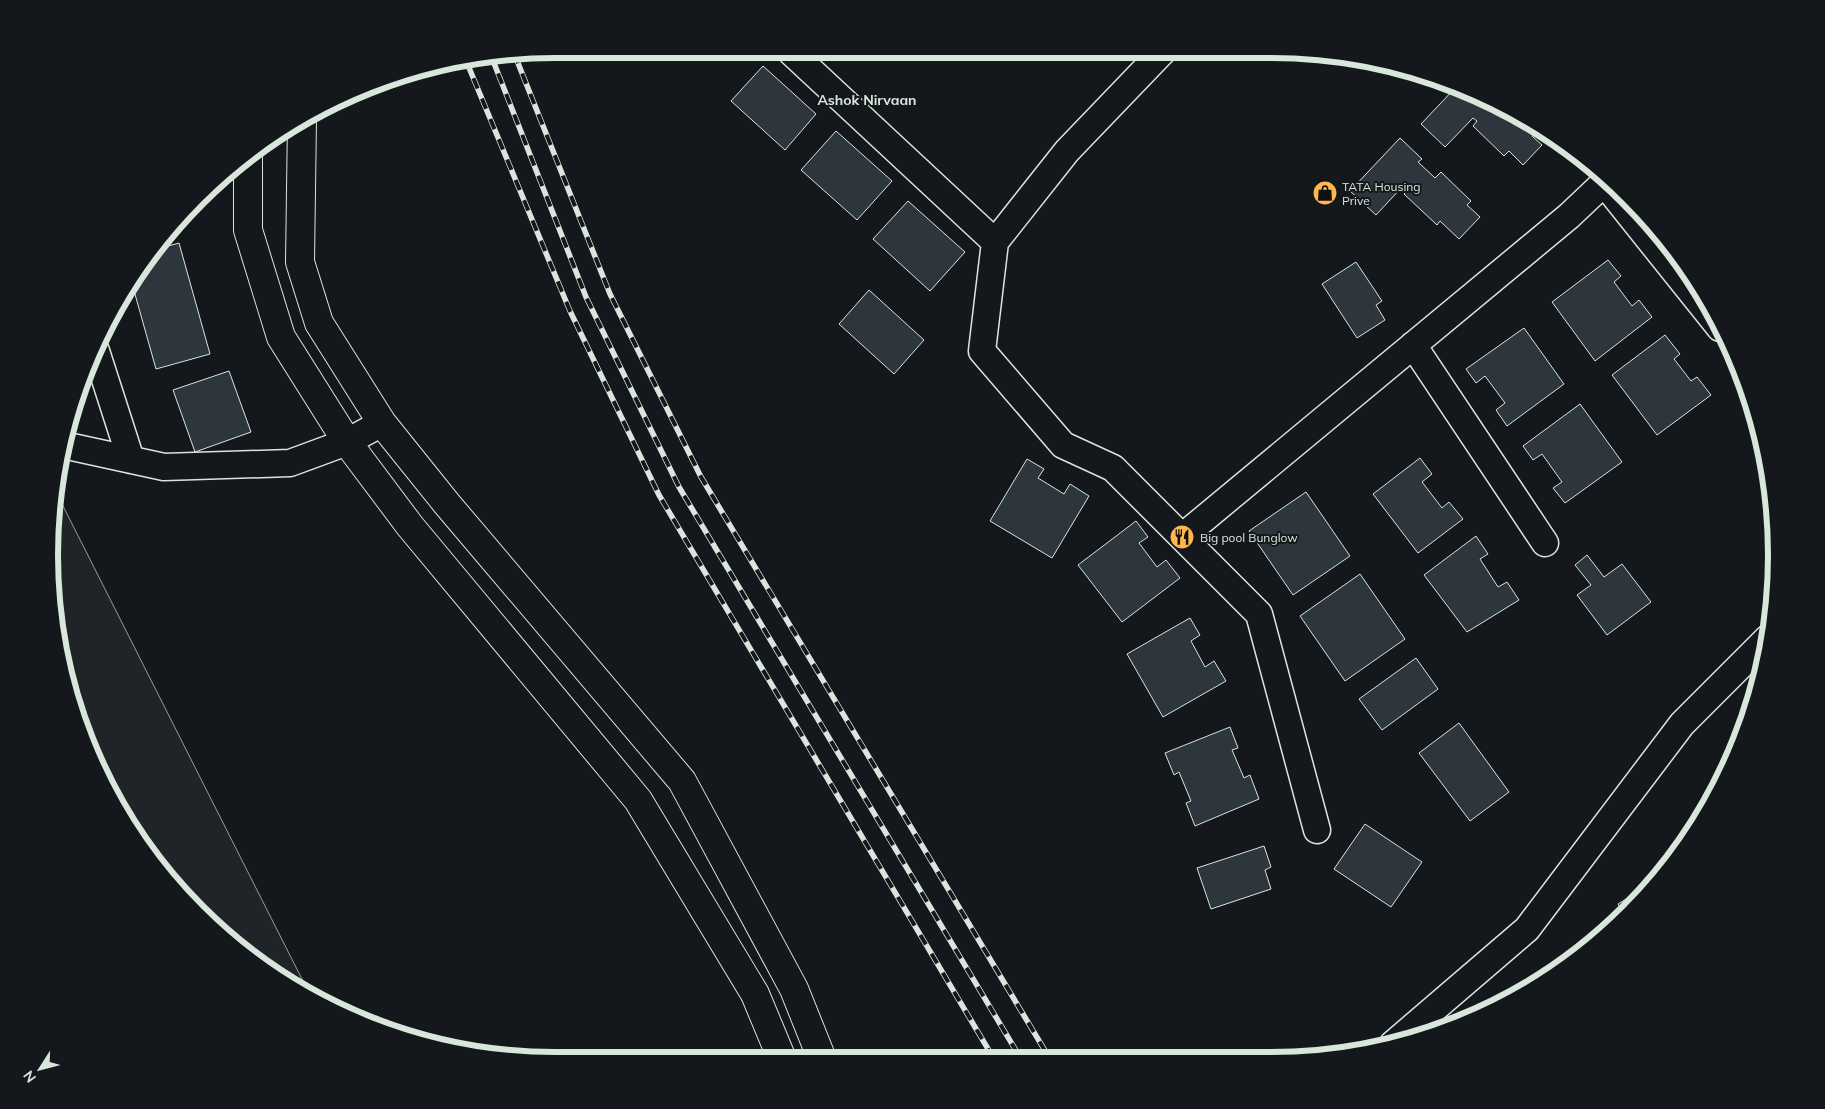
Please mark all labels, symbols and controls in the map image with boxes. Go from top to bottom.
district label: Ashok Nirvaan [817,91,917,109]
place label: TATA Housing Prive [1342,179,1421,208]
shop icon: TATA Housing Prive [1312,180,1338,206]
restaurant icon: Big pool Bunglow [1169,524,1195,550]
place label: Big pool Bunglow [1200,530,1298,545]
north arrow [15,1044,65,1094]
text: N [19,1067,40,1086]

